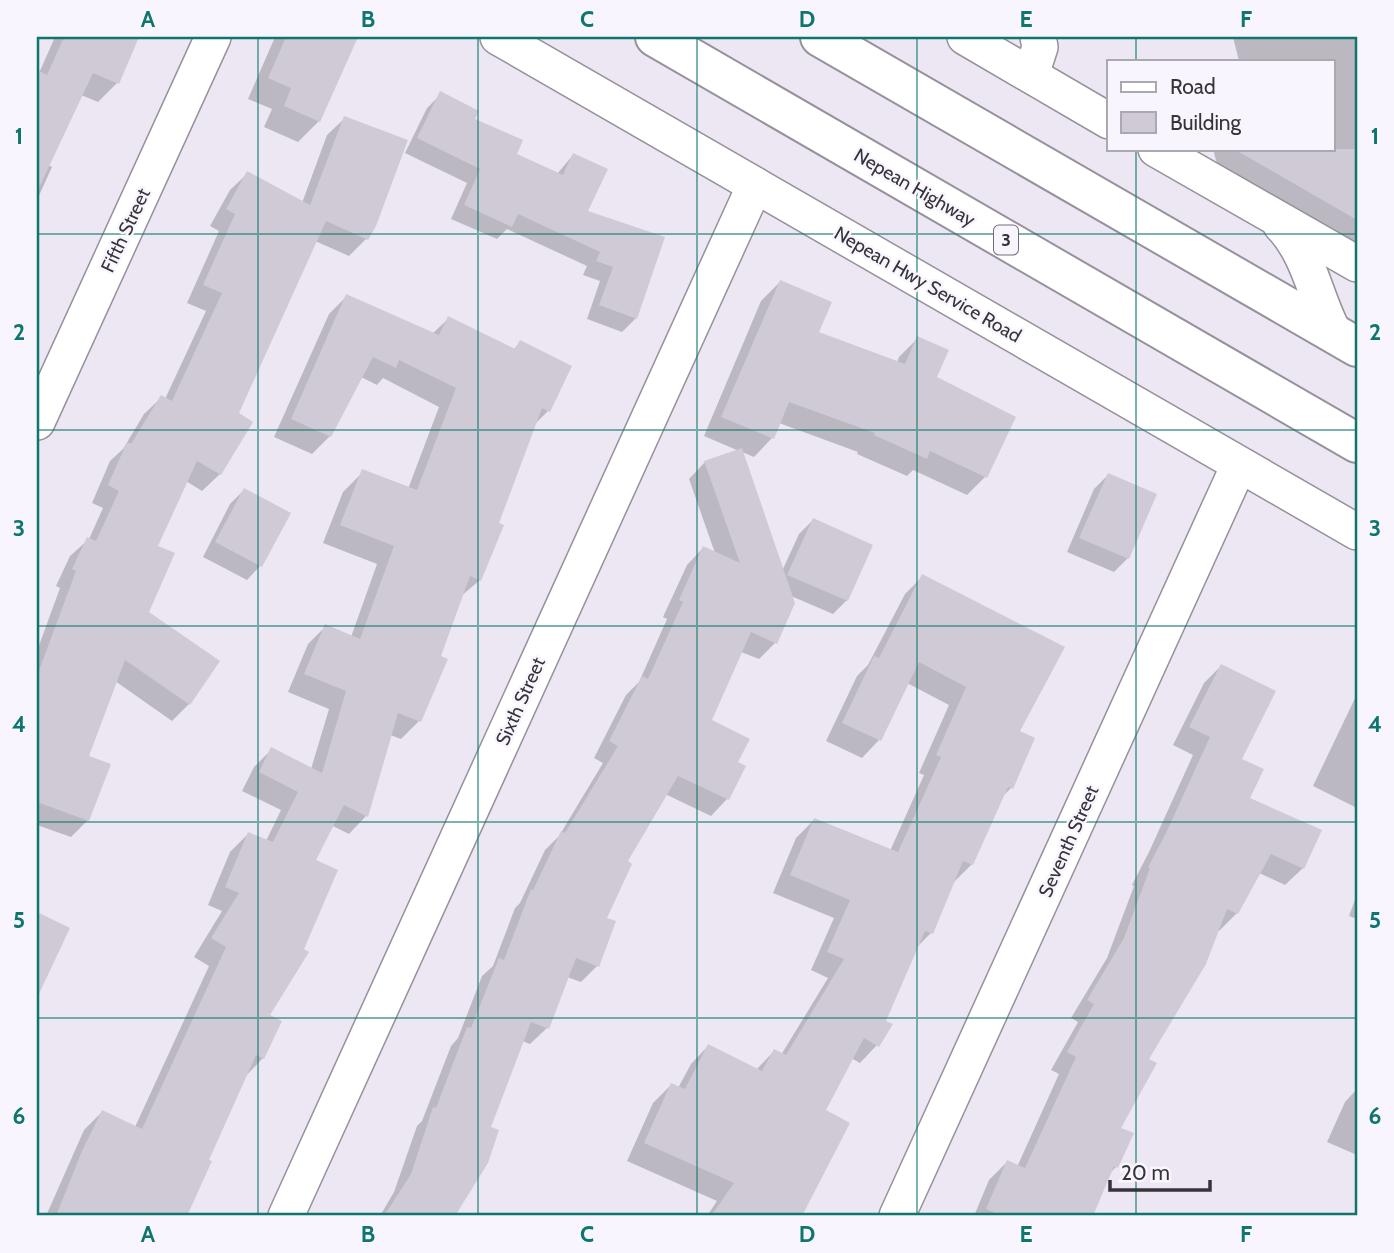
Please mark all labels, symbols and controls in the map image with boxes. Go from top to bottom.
text: A [141,5,156,33]
text: B [361,5,375,33]
text: C [580,5,594,33]
text: D [799,5,815,33]
text: E [1019,5,1033,33]
text: F [1240,5,1252,33]
legend [1107,60,1334,150]
text: Road [1170,74,1216,99]
text: Building [1170,110,1242,135]
text: 1 [15,122,23,150]
text: 1 [1371,122,1379,150]
street label: Nepean Highway [850,143,980,232]
street label: Fifth Street [96,184,155,276]
street label: Nepean Hwy Service Road [830,221,1025,347]
road number: 3 [994,226,1018,254]
text: 2 [13,318,25,346]
text: 2 [1369,318,1381,346]
text: 3 [13,514,25,542]
text: 3 [1369,514,1381,542]
street label: Sixth Street [491,653,550,749]
text: 4 [12,710,26,738]
text: 4 [1368,710,1382,738]
street label: Seventh Street [1034,781,1104,901]
text: 5 [13,906,25,934]
text: 5 [1369,906,1381,934]
text: 6 [13,1102,25,1130]
text: 6 [1369,1102,1381,1130]
scale bar [1110,1148,1210,1192]
text: 20 m [1121,1160,1170,1185]
text: A [141,1220,156,1248]
text: B [361,1220,375,1248]
text: C [580,1220,594,1248]
text: D [799,1220,815,1248]
text: E [1019,1220,1033,1248]
text: F [1240,1220,1252,1248]

